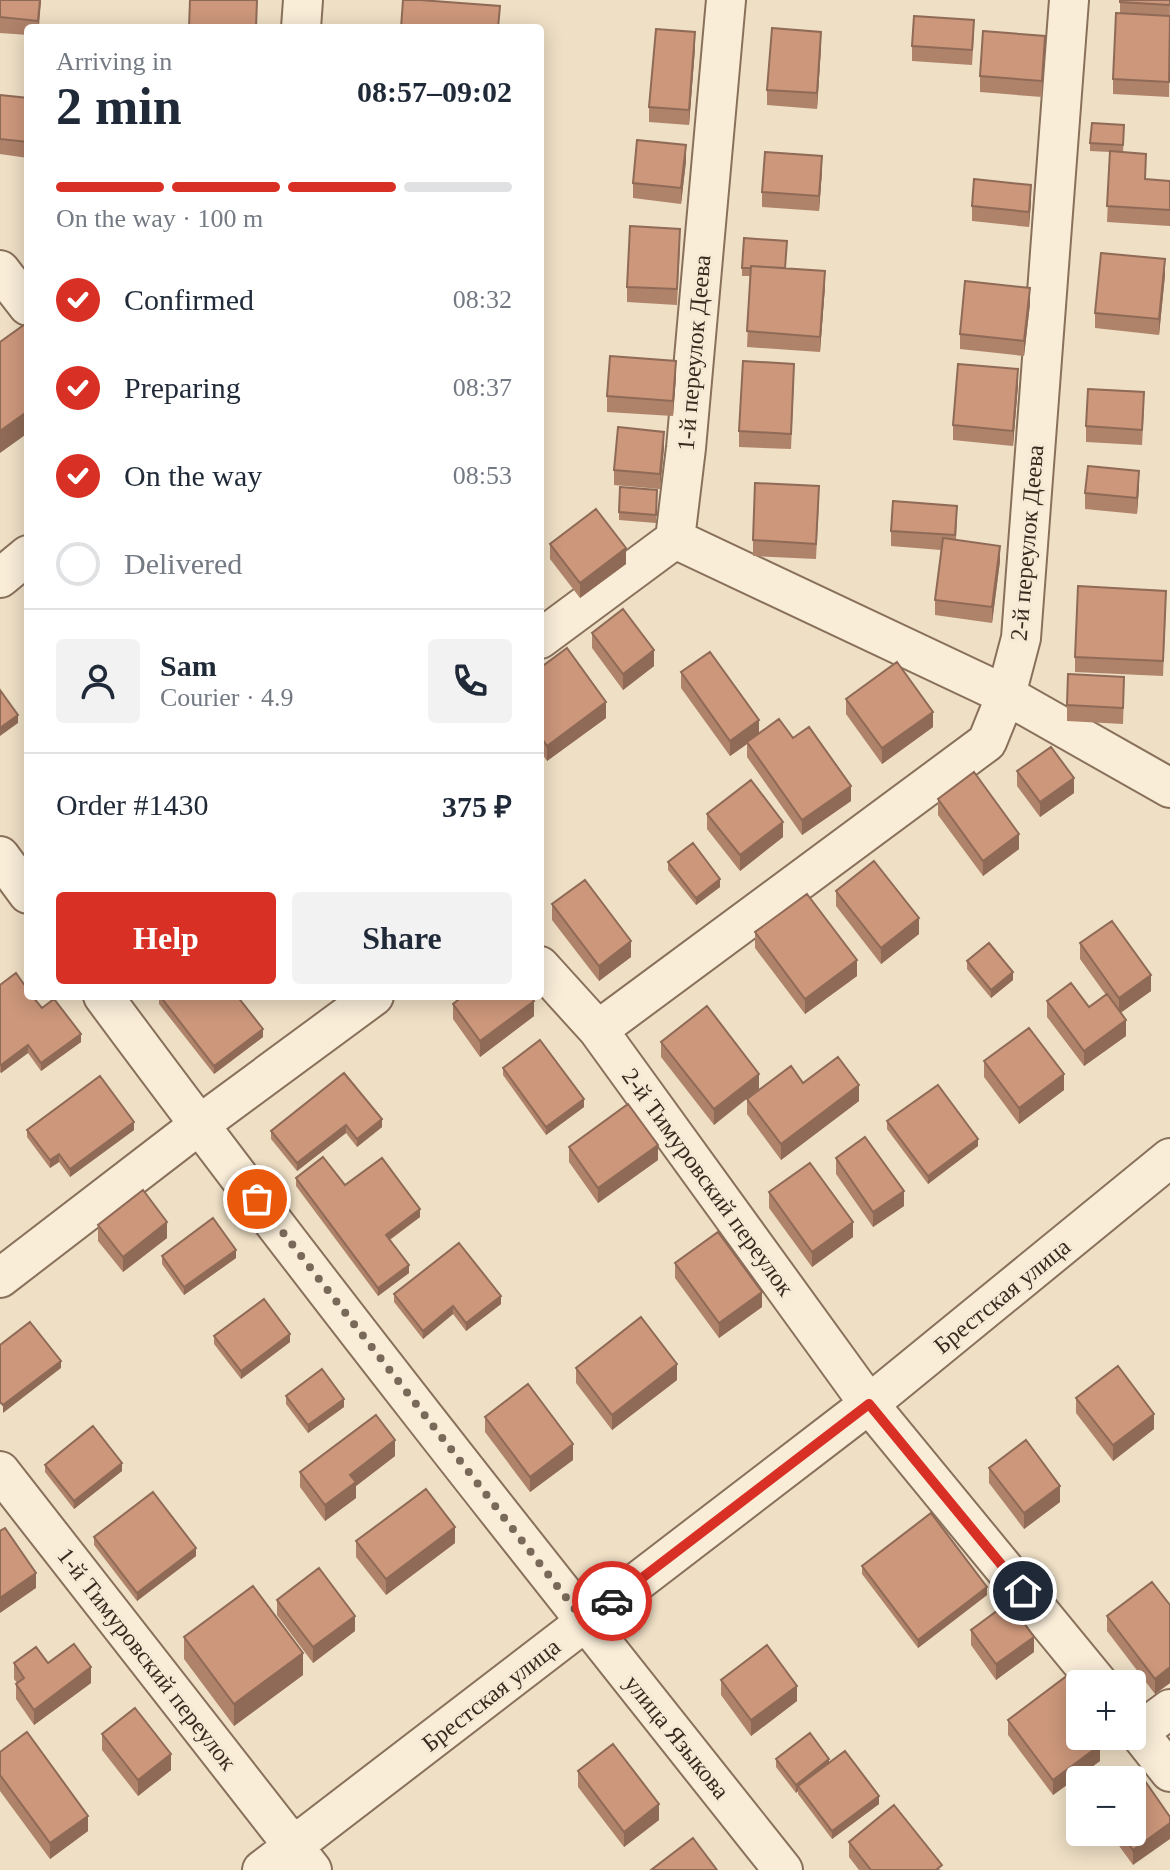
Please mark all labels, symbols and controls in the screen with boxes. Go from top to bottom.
text: Arriving in [56,47,172,76]
text: 08:57–09:02 [357,75,512,108]
text: 2 min [56,78,182,135]
text: On the way · 100 m [56,204,263,233]
street label: 1-й переулок Деева [672,254,716,452]
icon: check [56,278,100,322]
text: Confirmed [124,283,254,316]
text: 08:32 [453,285,512,314]
icon: check [56,366,100,410]
text: Preparing [124,371,241,404]
text: 08:37 [453,373,512,402]
street label: 2-й переулок Деева [1005,444,1049,642]
icon: check [56,454,100,498]
text: On the way [124,459,262,492]
text: 08:53 [453,461,512,490]
text: Delivered [124,547,242,580]
button: person [56,639,140,723]
button: phone [428,639,512,723]
text: Sam [160,649,217,682]
text: Courier · 4.9 [160,683,294,712]
text: Order #1430 [56,788,208,821]
text: 375 ₽ [442,790,512,823]
button: Help [56,892,276,984]
button: Share [292,892,512,984]
street label: 2-й Тимуровский переулок [617,1063,799,1301]
pin [223,1165,291,1233]
icon: bag [235,1177,279,1221]
street label: Брестская улица [929,1233,1075,1359]
street label: 1-й Тимуровский переулок [52,1543,242,1775]
pin [989,1557,1057,1625]
courier [572,1561,652,1641]
icon: home [1001,1569,1045,1613]
icon: car [590,1579,634,1623]
street label: Брестская улица [417,1633,565,1757]
street label: улица Языкова [619,1670,735,1804]
map controls [1066,1670,1146,1846]
button: + [1066,1670,1146,1750]
button: − [1066,1766,1146,1846]

